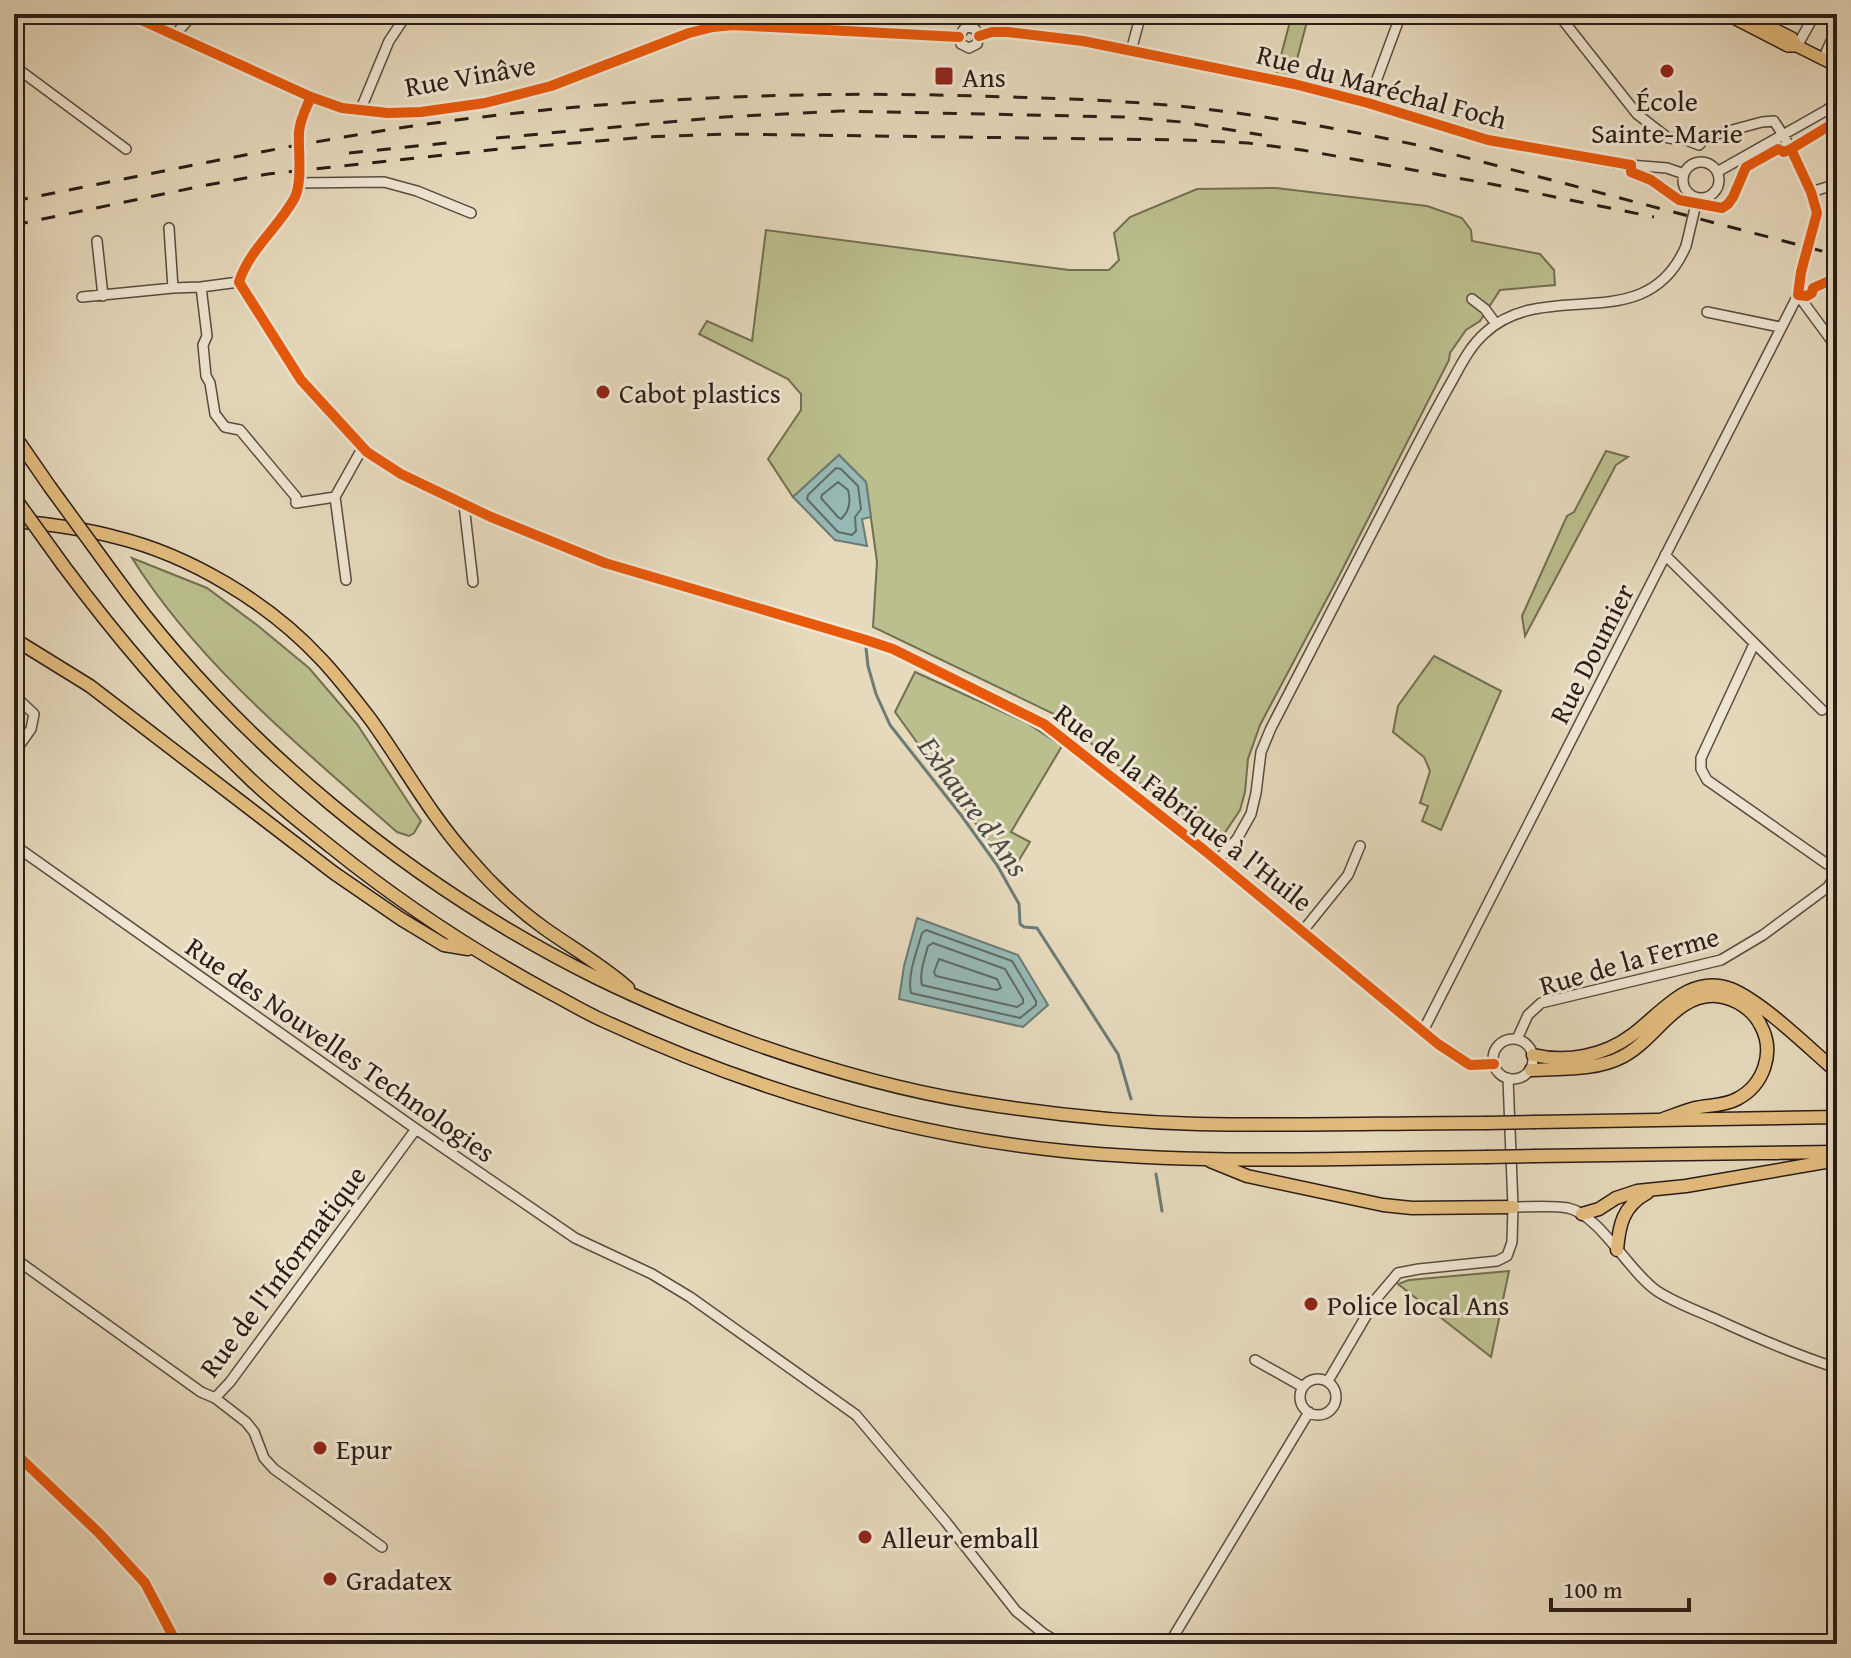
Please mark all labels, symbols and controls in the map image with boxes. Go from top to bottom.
street label: Rue du Maréchal Foch [1252,33,1512,139]
street label: Rue Vinâve [401,43,539,107]
place label: Ans [962,56,1006,97]
marker: École Sainte-Marie [1658,62,1676,80]
marker: Ans [933,65,955,87]
place label: École Sainte-Marie [1591,80,1743,153]
place label: Cabot plastics [619,372,781,413]
marker: Cabot plastics [594,383,612,401]
street label: Rue Doumier [1538,575,1644,730]
street label: Rue de la Fabrique à l'Huile [1046,693,1322,921]
water label: Exhaure d'Ans [907,726,1040,886]
street label: Rue de la Ferme [1534,915,1724,1005]
street label: Rue des Nouvelles Technologies [178,926,504,1172]
street label: Rue de l'Informatique [189,1156,375,1386]
place label: Police local Ans [1327,1284,1509,1325]
marker: Police local Ans [1302,1295,1320,1313]
place label: Epur [336,1428,392,1469]
marker: Epur [311,1439,329,1457]
place label: Alleur emball [881,1517,1039,1558]
marker: Alleur emball [856,1528,874,1546]
place label: Gradatex [346,1559,453,1600]
scale bar [1551,1562,1689,1612]
marker: Gradatex [321,1570,339,1588]
text: 100 m [1563,1572,1623,1607]

